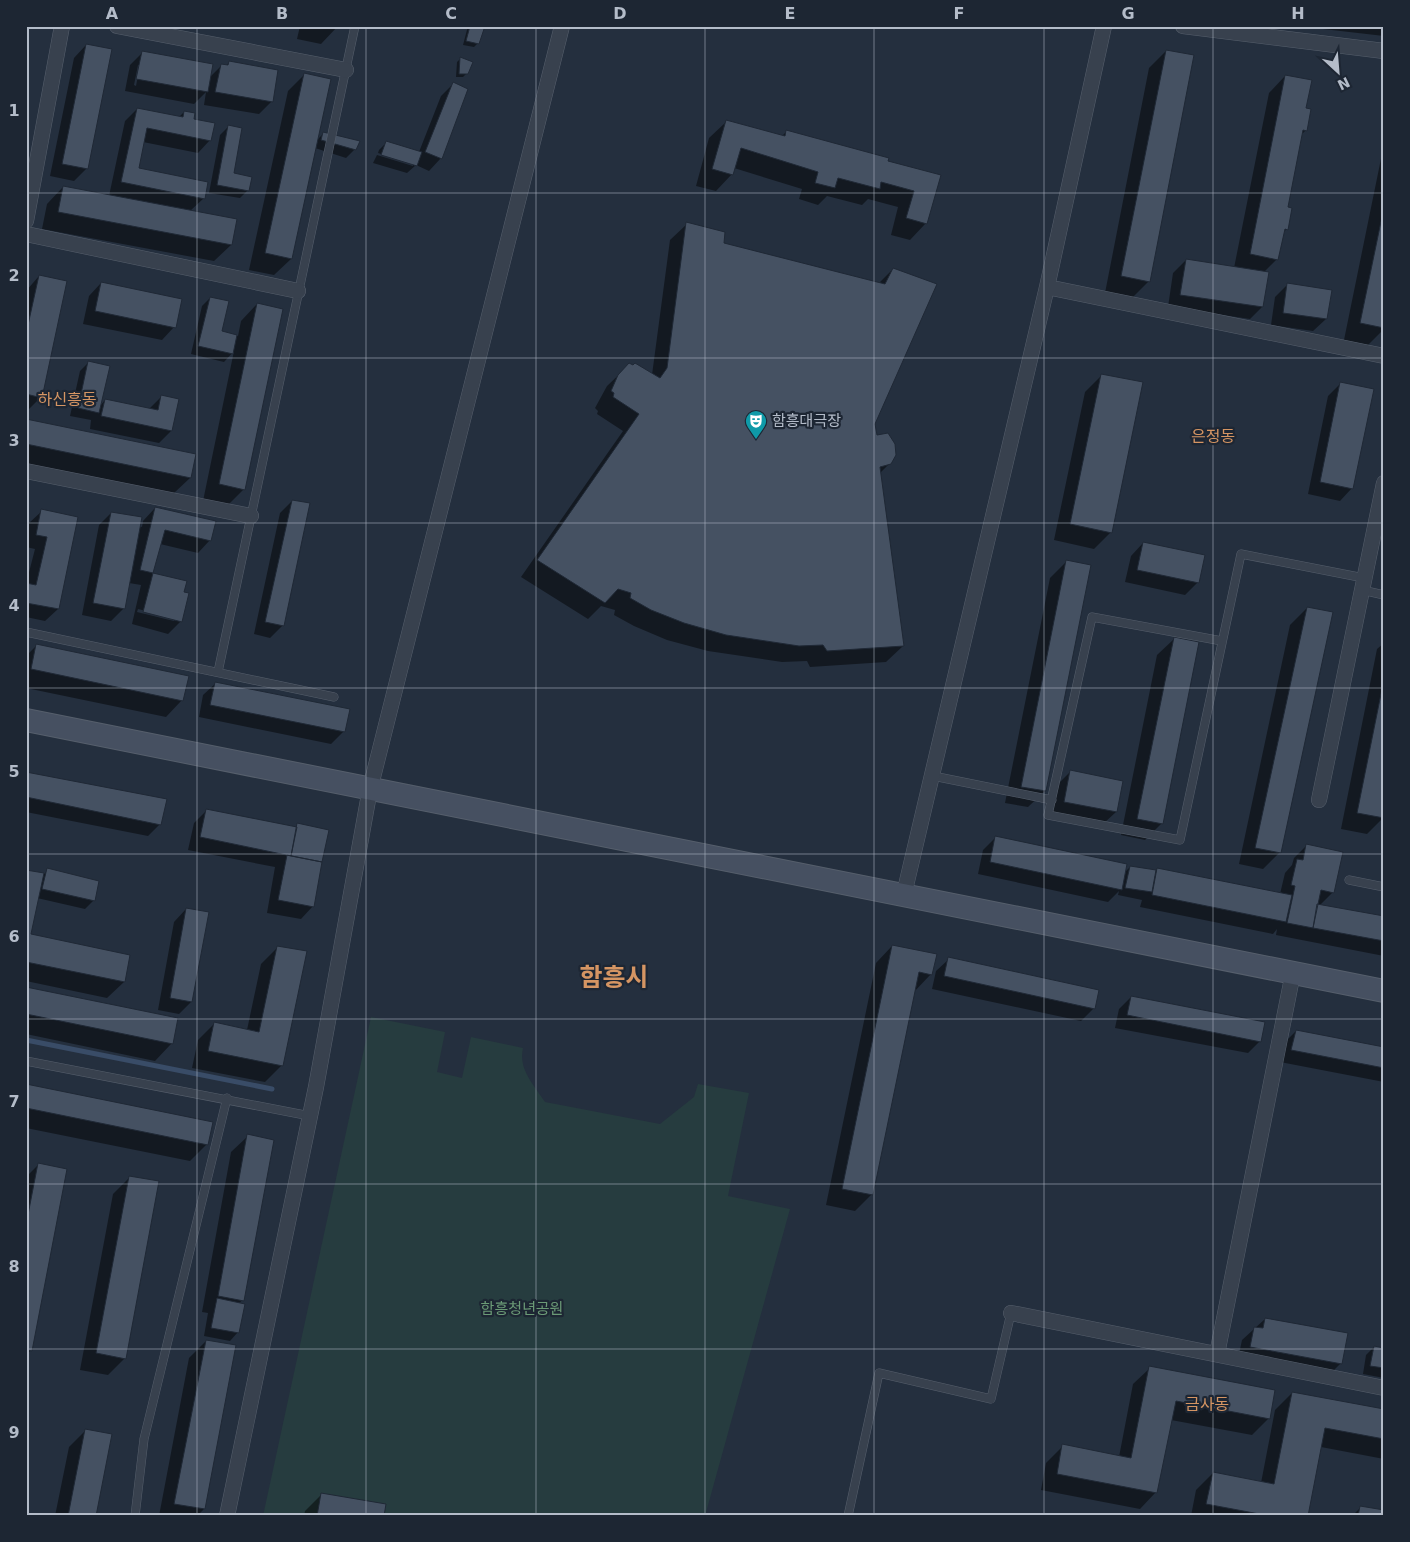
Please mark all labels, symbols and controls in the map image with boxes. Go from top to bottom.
text: A [106,4,119,23]
text: B [276,4,288,23]
text: C [445,4,457,23]
text: D [613,4,627,23]
text: E [785,4,795,23]
text: F [954,4,964,23]
text: G [1121,4,1135,23]
text: H [1291,4,1305,23]
north arrow [1312,48,1362,98]
text: N [1335,74,1352,93]
text: 1 [8,101,20,120]
text: 2 [8,266,20,285]
district label: 하신흥동 [38,390,97,409]
theatre icon: 함흥대극장 [744,409,768,440]
place label: 함흥대극장 [772,412,841,430]
district label: 은정동 [1191,427,1235,446]
text: 3 [8,431,20,450]
text: 4 [8,596,20,615]
text: 5 [8,762,20,781]
text: 6 [8,927,20,946]
district label: 함흥시 [579,963,649,992]
text: 7 [8,1092,20,1111]
text: 8 [8,1257,20,1276]
park label: 함흥청년공원 [481,1300,563,1318]
district label: 금사동 [1185,1395,1229,1414]
text: 9 [8,1423,20,1442]

